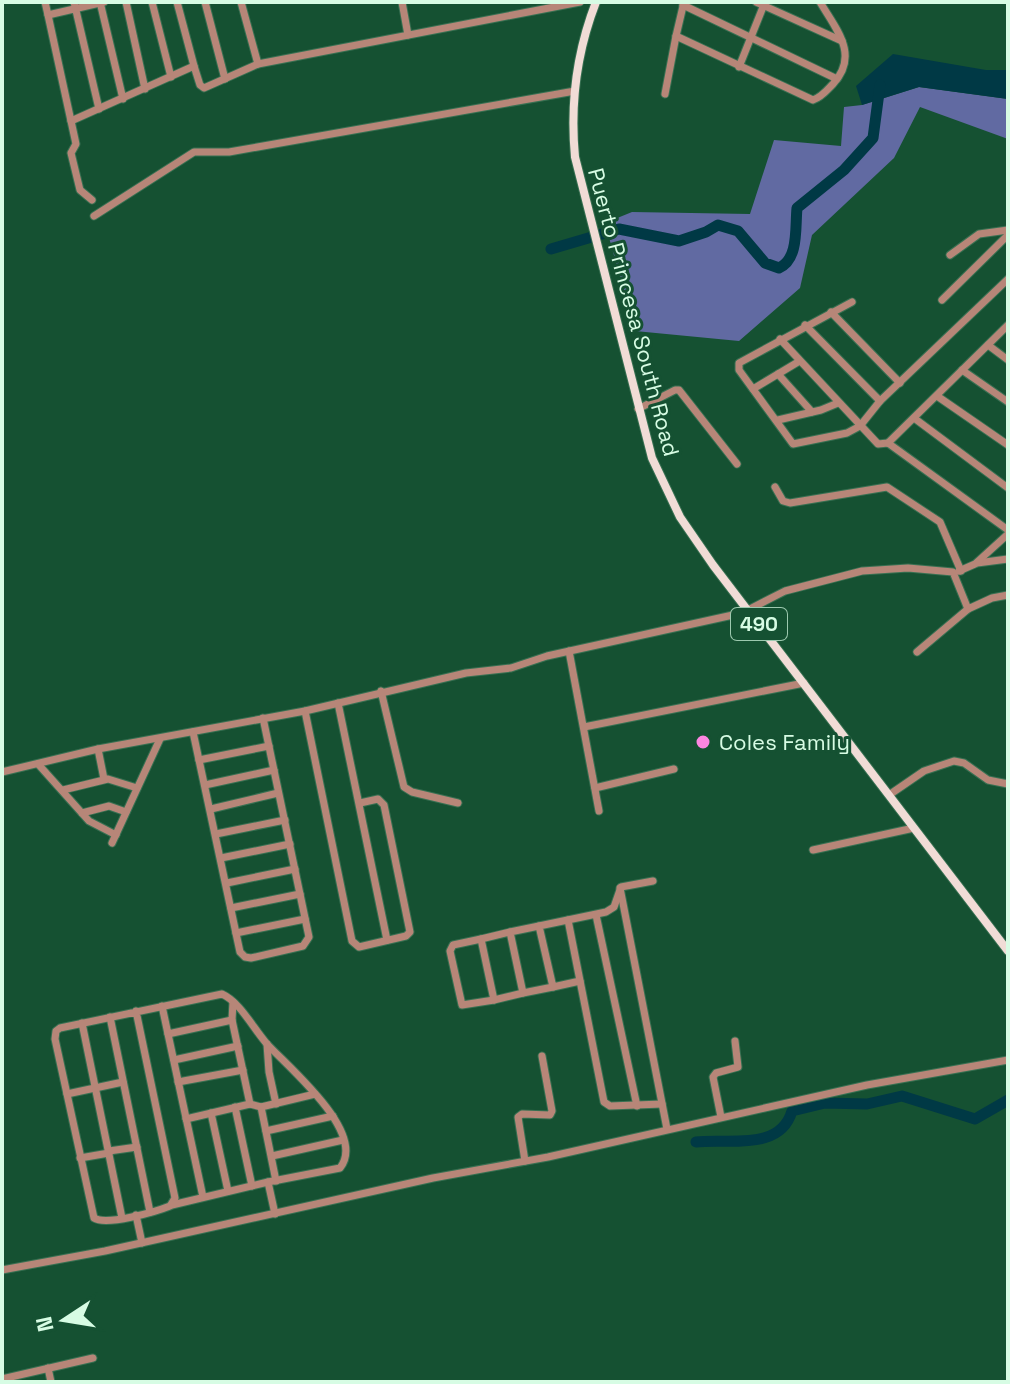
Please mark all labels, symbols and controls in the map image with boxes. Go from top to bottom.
street label: Puerto Princesa South Road [582,165,686,459]
road number: 490 [731,608,787,640]
place label: Coles Family [719,728,850,756]
marker: Coles Family [694,733,712,751]
north arrow [24,1280,104,1360]
text: N [29,1314,60,1334]

